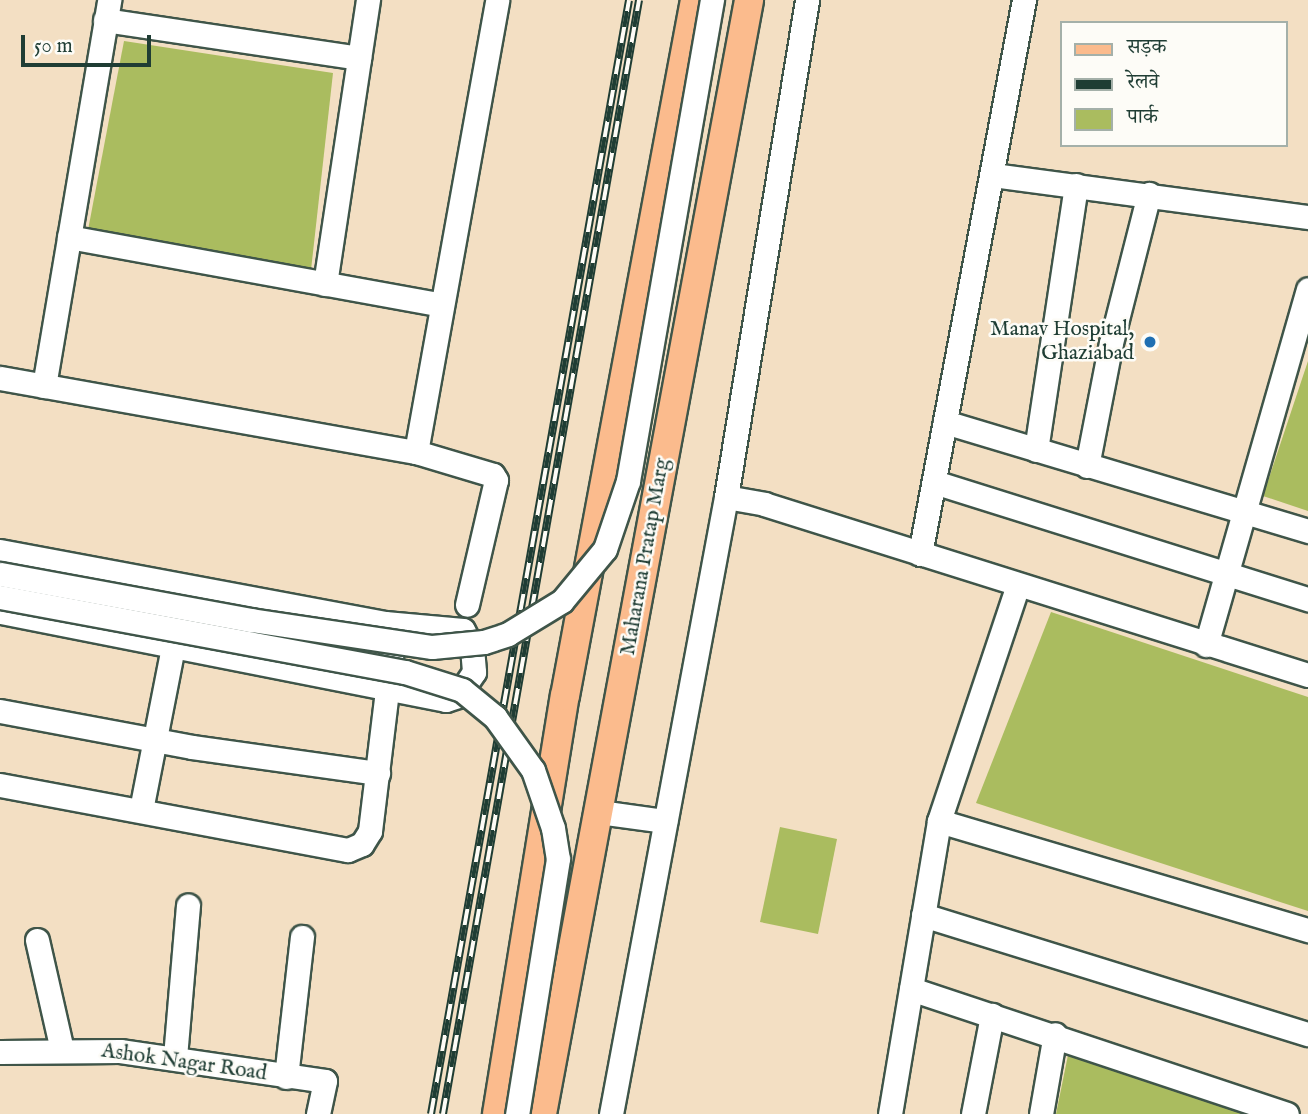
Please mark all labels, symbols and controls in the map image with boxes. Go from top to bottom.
scale bar [24,21,154,65]
legend [1060,21,1287,147]
text: 50 m [34,33,73,60]
text: सड़क [1127,34,1166,61]
text: रेलवे [1127,69,1159,96]
text: पार्क [1127,104,1158,131]
place label: Manav Hospital, Ghaziabad [990,317,1134,367]
marker: Manav Hospital, Ghaziabad [1140,332,1160,352]
street label: Maharana Pratap Marg [616,456,676,658]
street label: Ashok Nagar Road [100,1039,268,1087]

